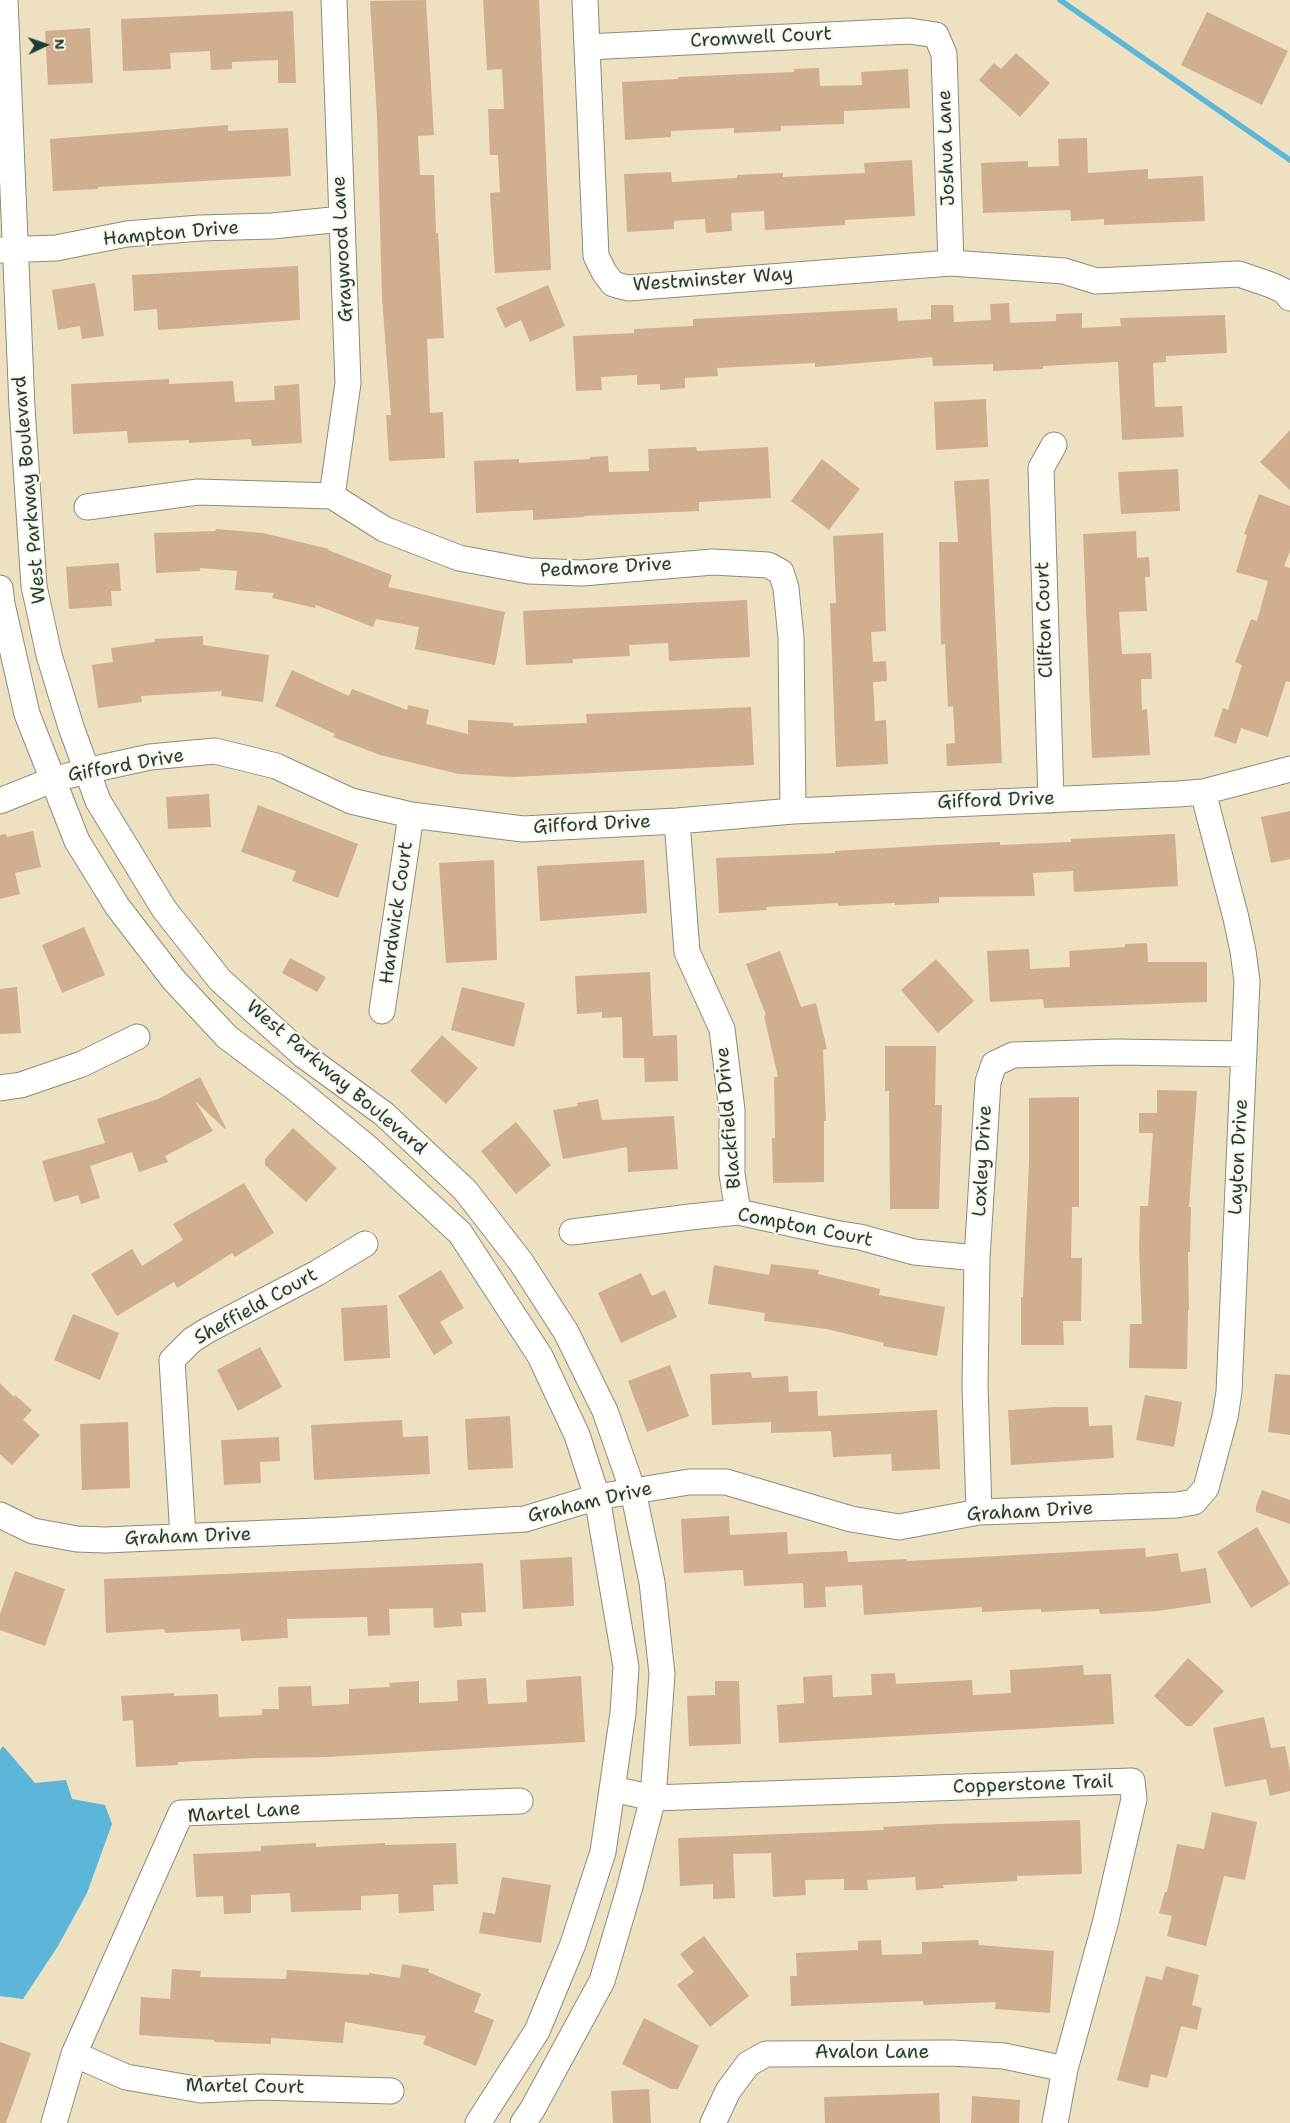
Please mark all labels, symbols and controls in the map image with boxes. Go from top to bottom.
north arrow [20,20,70,70]
street label: Cromwell Court [690,23,832,53]
text: N [51,38,69,50]
street label: Joshua Lane [934,89,960,207]
street label: Graywood Lane [328,175,358,323]
street label: Hampton Drive [102,217,240,251]
street label: Westminster Way [632,263,794,297]
street label: West Parkway Boulevard [9,375,51,605]
street label: Pedmore Drive [539,553,673,583]
street label: Clifton Court [1032,561,1058,679]
street label: Gifford Drive [66,745,186,787]
street label: Gifford Drive [937,788,1055,814]
street label: Gifford Drive [533,811,651,839]
street label: Hardwick Court [376,840,418,986]
street label: West Parkway Boulevard [241,996,431,1160]
street label: Blackfield Drive [711,1046,747,1190]
street label: Layton Drive [1225,1098,1253,1216]
street label: Loxley Drive [969,1105,997,1217]
street label: Compton Court [735,1204,875,1252]
street label: Sheffield Court [190,1264,322,1350]
street label: Graham Drive [526,1478,654,1528]
street label: Graham Drive [966,1497,1094,1527]
street label: Graham Drive [124,1523,252,1551]
street label: Copperstone Trail [953,1771,1113,1799]
street label: Martel Lane [187,1798,301,1828]
street label: Avalon Lane [815,2042,929,2064]
street label: Martel Court [185,2075,305,2099]

